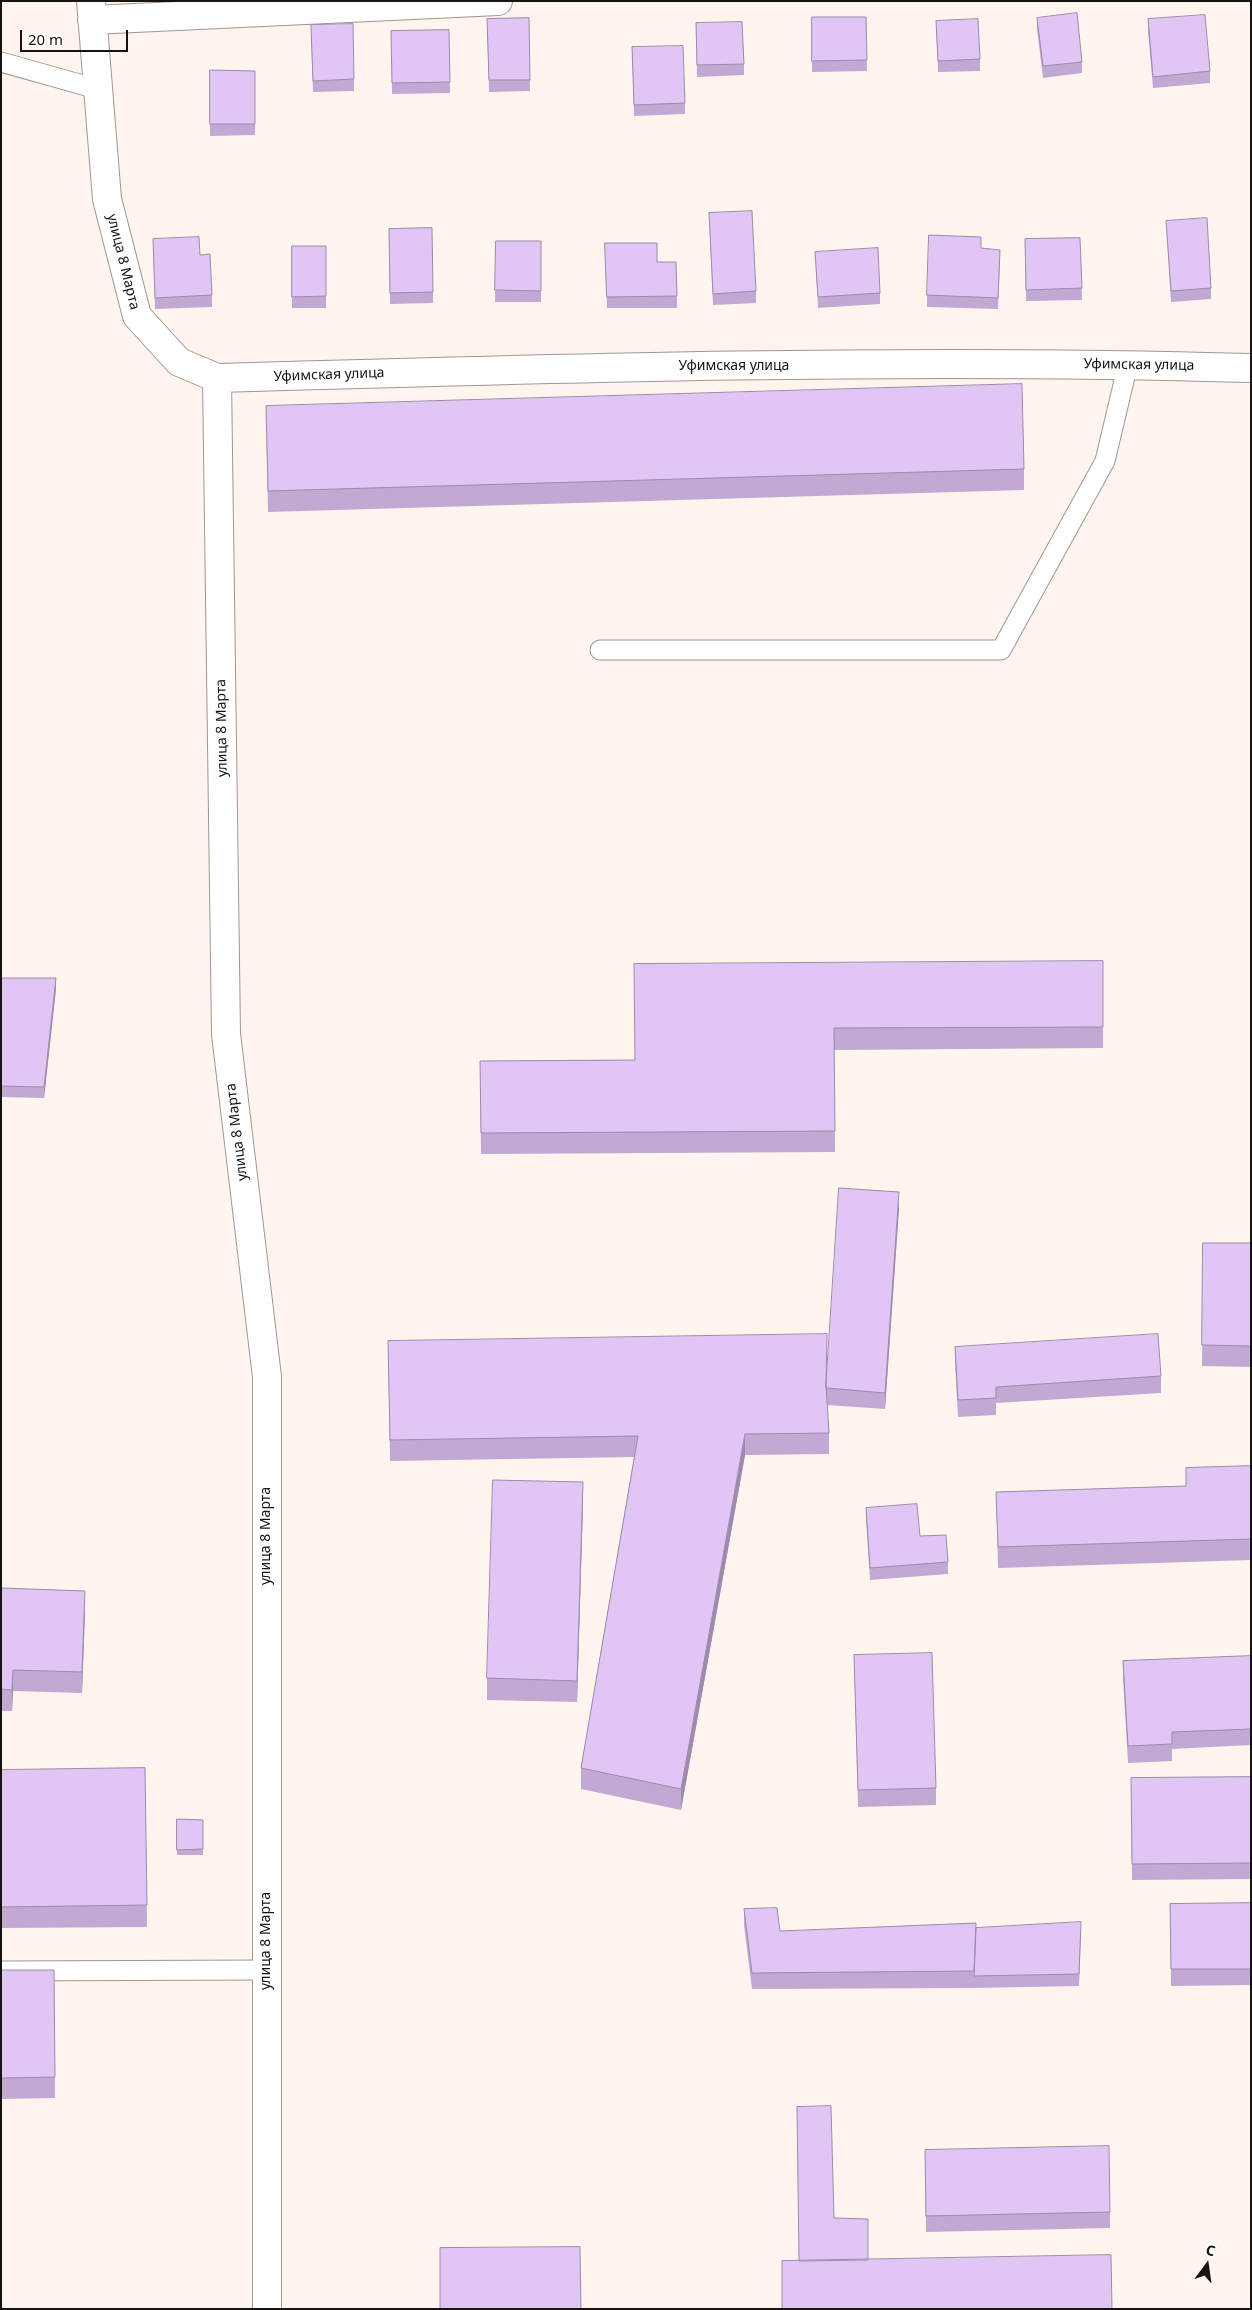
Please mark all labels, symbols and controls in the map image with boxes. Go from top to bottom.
scale bar [22,20,130,52]
text: 20 m [28,29,63,49]
street label: улица 8 Марта [103,212,143,312]
street label: Уфимская улица [1083,356,1195,374]
street label: Уфимская улица [679,358,789,374]
street label: Уфимская улица [273,365,385,385]
street label: улица 8 Марта [213,679,231,777]
street label: улица 8 Марта [223,1082,251,1182]
street label: улица 8 Марта [258,1487,274,1585]
street label: улица 8 Марта [258,1892,274,1990]
north arrow [1182,2240,1232,2290]
text: С [1204,2240,1217,2260]

